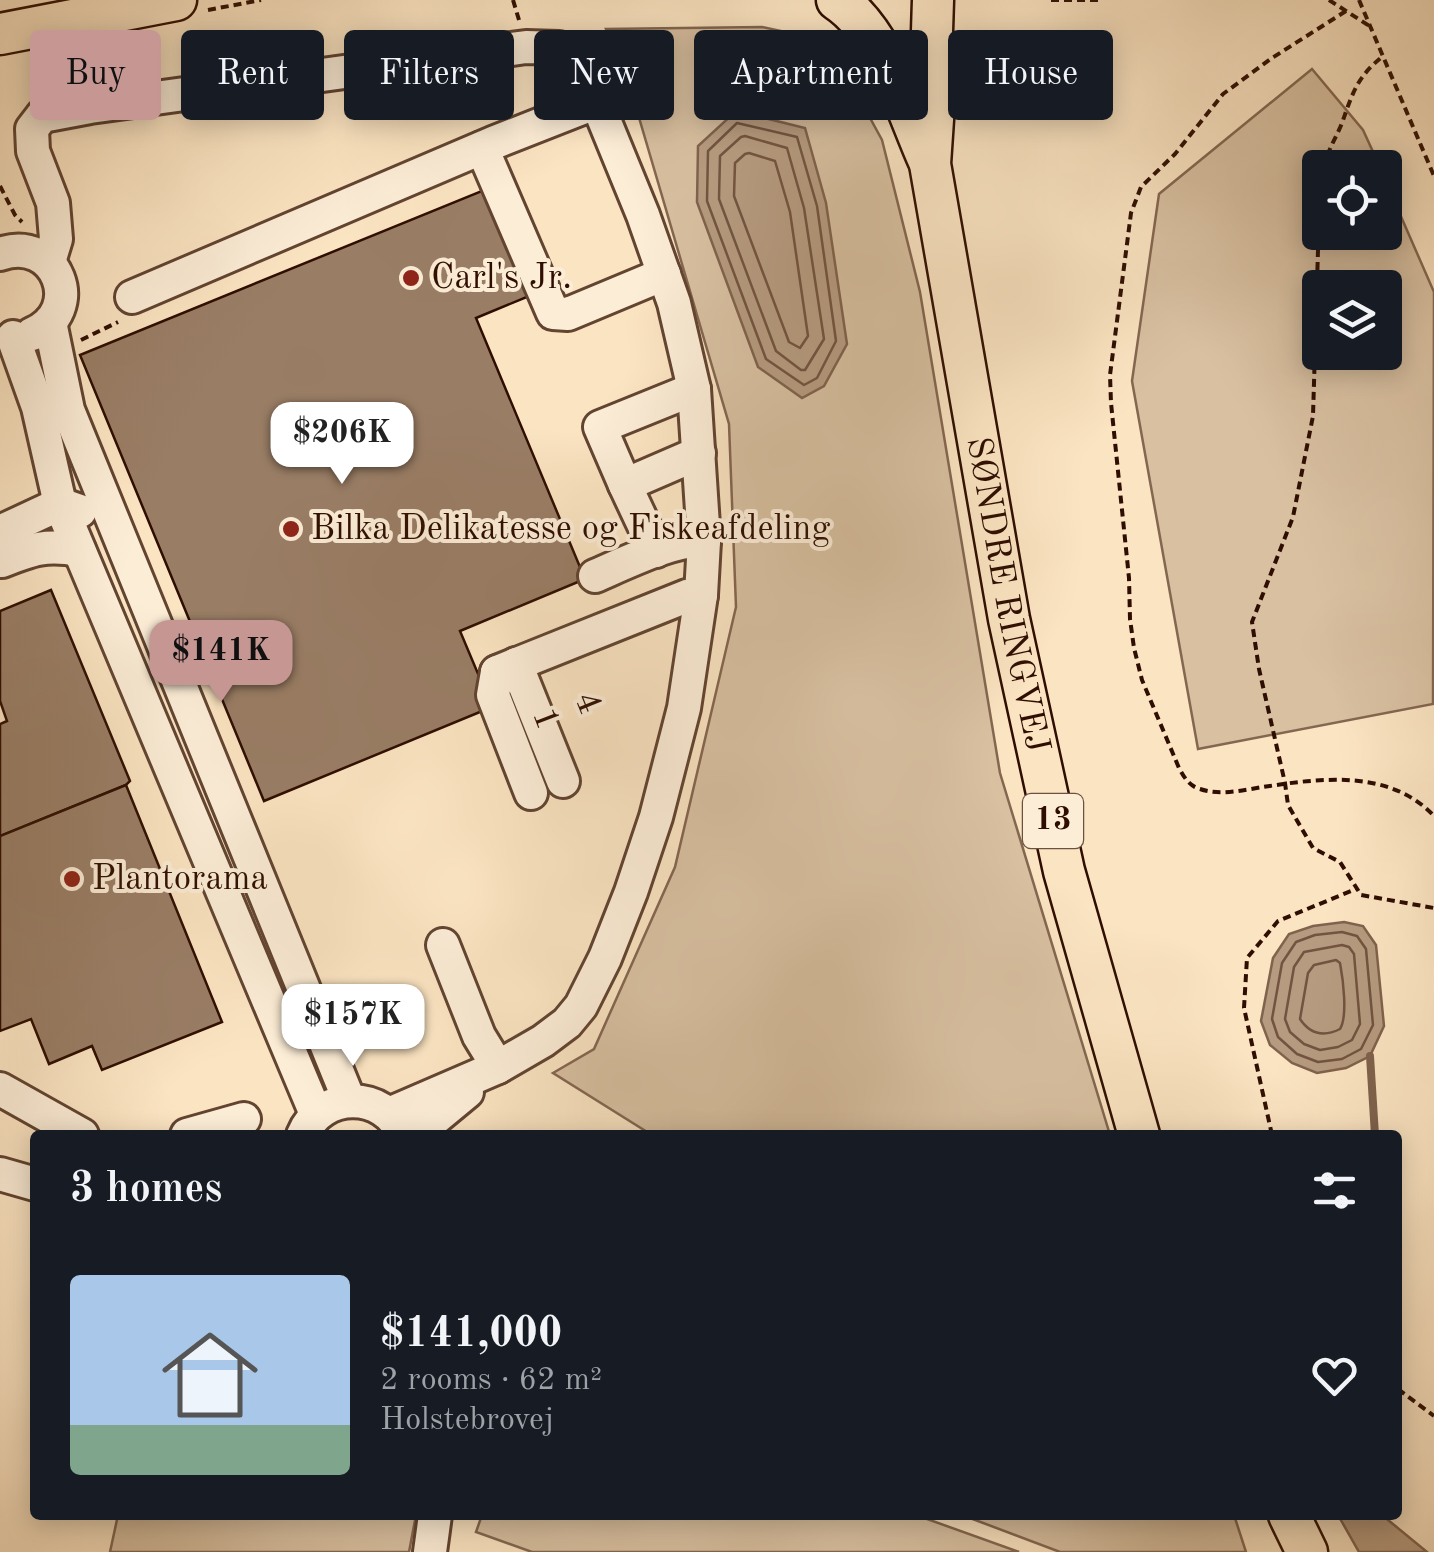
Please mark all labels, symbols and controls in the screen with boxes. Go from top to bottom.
chip: Buy [30,30,161,120]
chip: Rent [181,30,324,120]
chip: Filters [344,30,514,120]
chip: New [534,30,674,120]
chip: Apartment [694,30,928,120]
chip: House [948,30,1113,120]
map controls [1302,150,1402,370]
button: locate [1302,150,1402,250]
place label: Carl's Jr. [431,261,572,296]
marker: Carl's Jr. [400,267,422,289]
button: layers [1302,270,1402,370]
pin: $206K [272,402,412,487]
text: $206K [293,418,391,450]
street label: SØNDRE RINGVEJ [960,434,1055,756]
place label: Bilka Delikatesse og Fiskeafdeling [311,512,830,547]
marker: Bilka Delikatesse og Fiskeafdeling [280,518,302,540]
pin: $141K [151,620,291,705]
text: $141K [172,636,270,668]
street label: 4 [567,687,607,719]
street label: 1 [525,703,565,735]
road number: 13 [1023,794,1083,848]
place label: Plantorama [92,862,268,897]
marker: Plantorama [61,868,83,890]
pin: $157K [283,984,423,1069]
text: $157K [304,1000,402,1032]
icon: filters [1307,1163,1362,1218]
text: 3 homes [70,1169,222,1211]
text: $141,000 [380,1314,562,1356]
icon: home [150,1315,270,1435]
icon: heart [1307,1348,1362,1403]
text: 2 rooms · 62 m² [380,1365,602,1397]
text: Holstebrovej [380,1405,554,1437]

